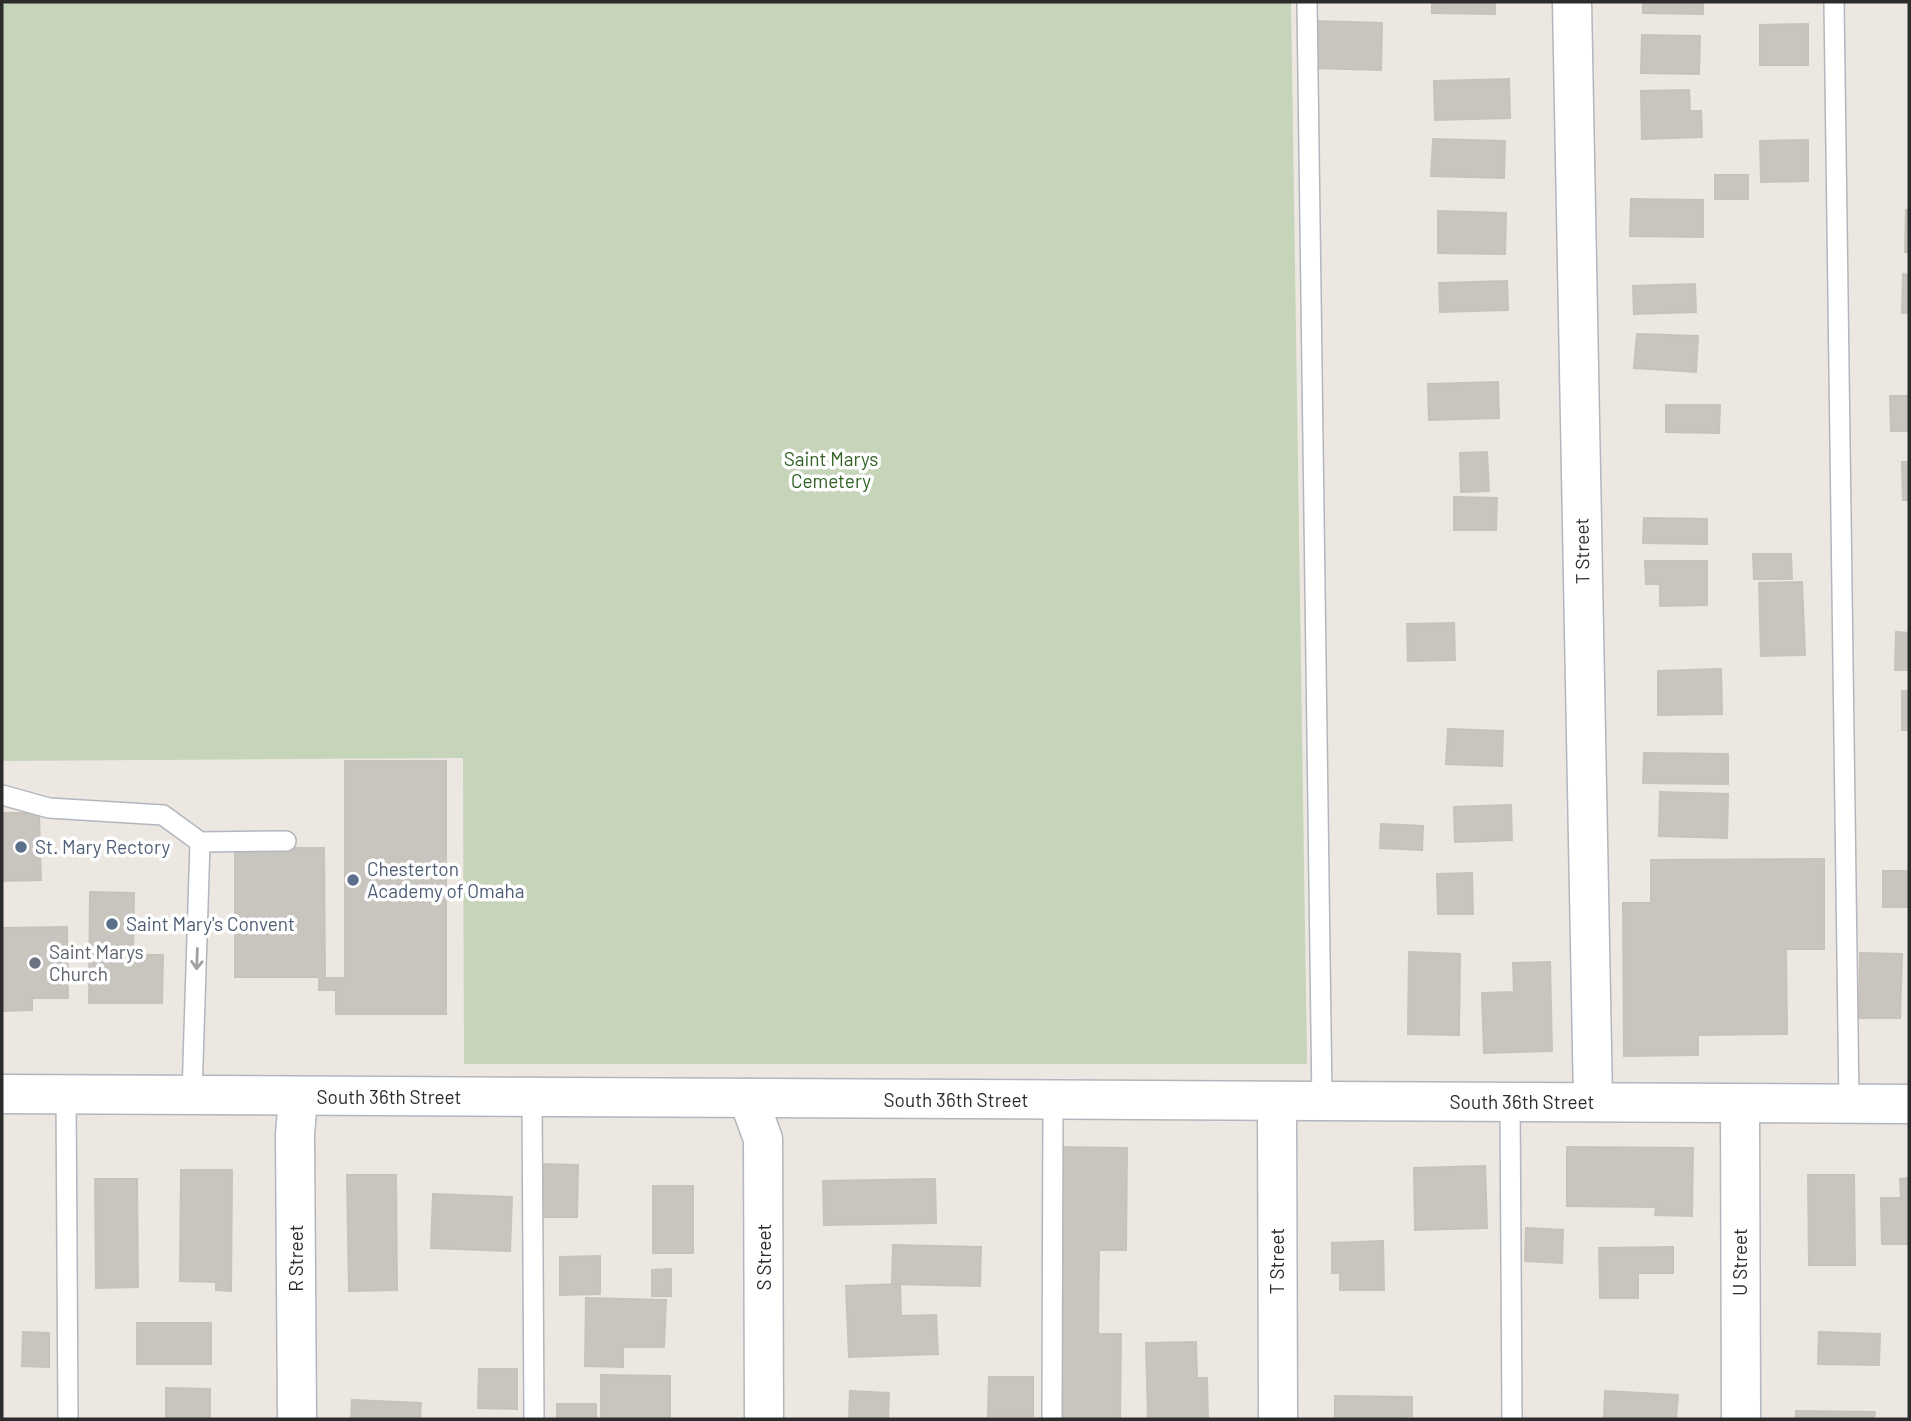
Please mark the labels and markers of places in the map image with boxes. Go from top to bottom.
place label: St. Mary Rectory [35,835,170,858]
marker: St. Mary Rectory [13,839,29,855]
place label: Chesterton Academy of Omaha [367,857,524,902]
marker: Chesterton Academy of Omaha [345,872,361,888]
place label: Saint Mary's Convent [126,912,295,935]
marker: Saint Mary's Convent [104,916,120,932]
place label: Saint Marys Church [49,940,144,985]
marker: Saint Marys Church [27,955,43,971]

